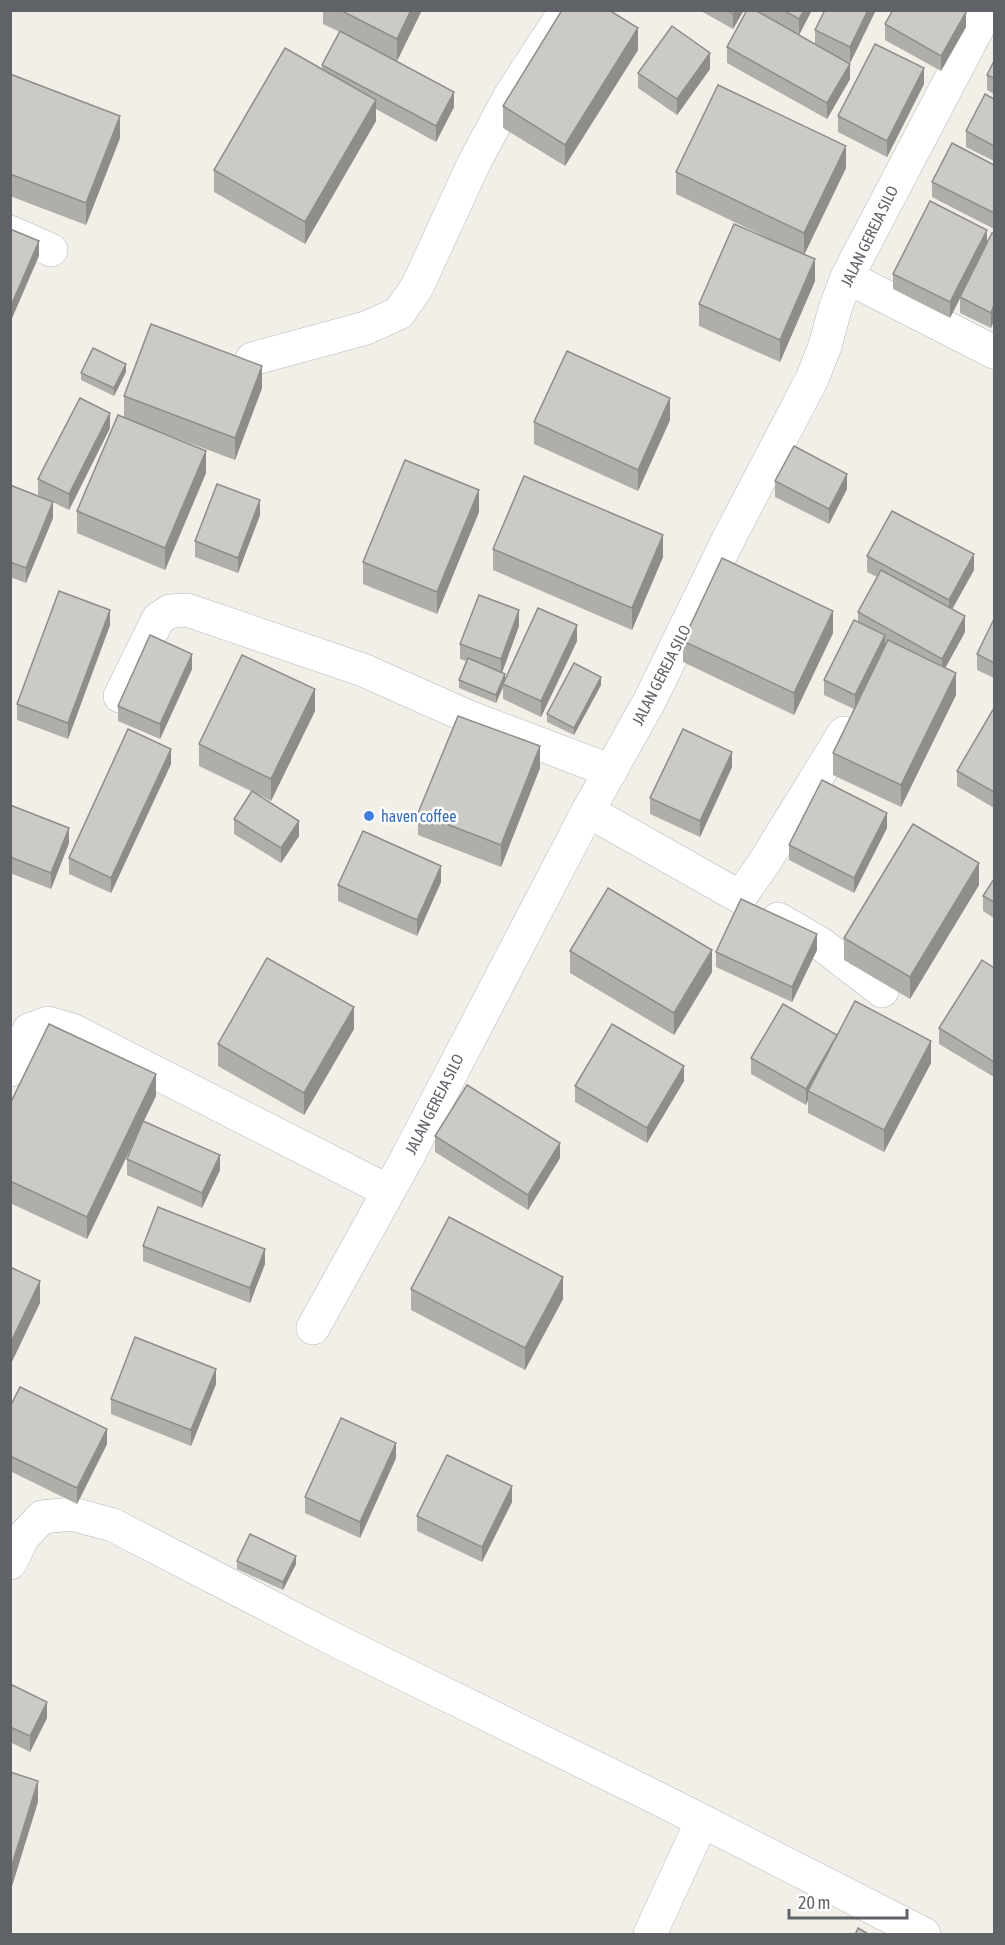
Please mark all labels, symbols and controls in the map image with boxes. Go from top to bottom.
street label: JALAN GEREJA SILO [837,183,901,289]
street label: JALAN GEREJA SILO [628,622,694,728]
place label: haven coffee [381,807,456,825]
marker: haven coffee [362,809,376,823]
street label: JALAN GEREJA SILO [401,1051,467,1157]
scale bar [789,1882,908,1920]
text: 20 m [798,1892,830,1913]

